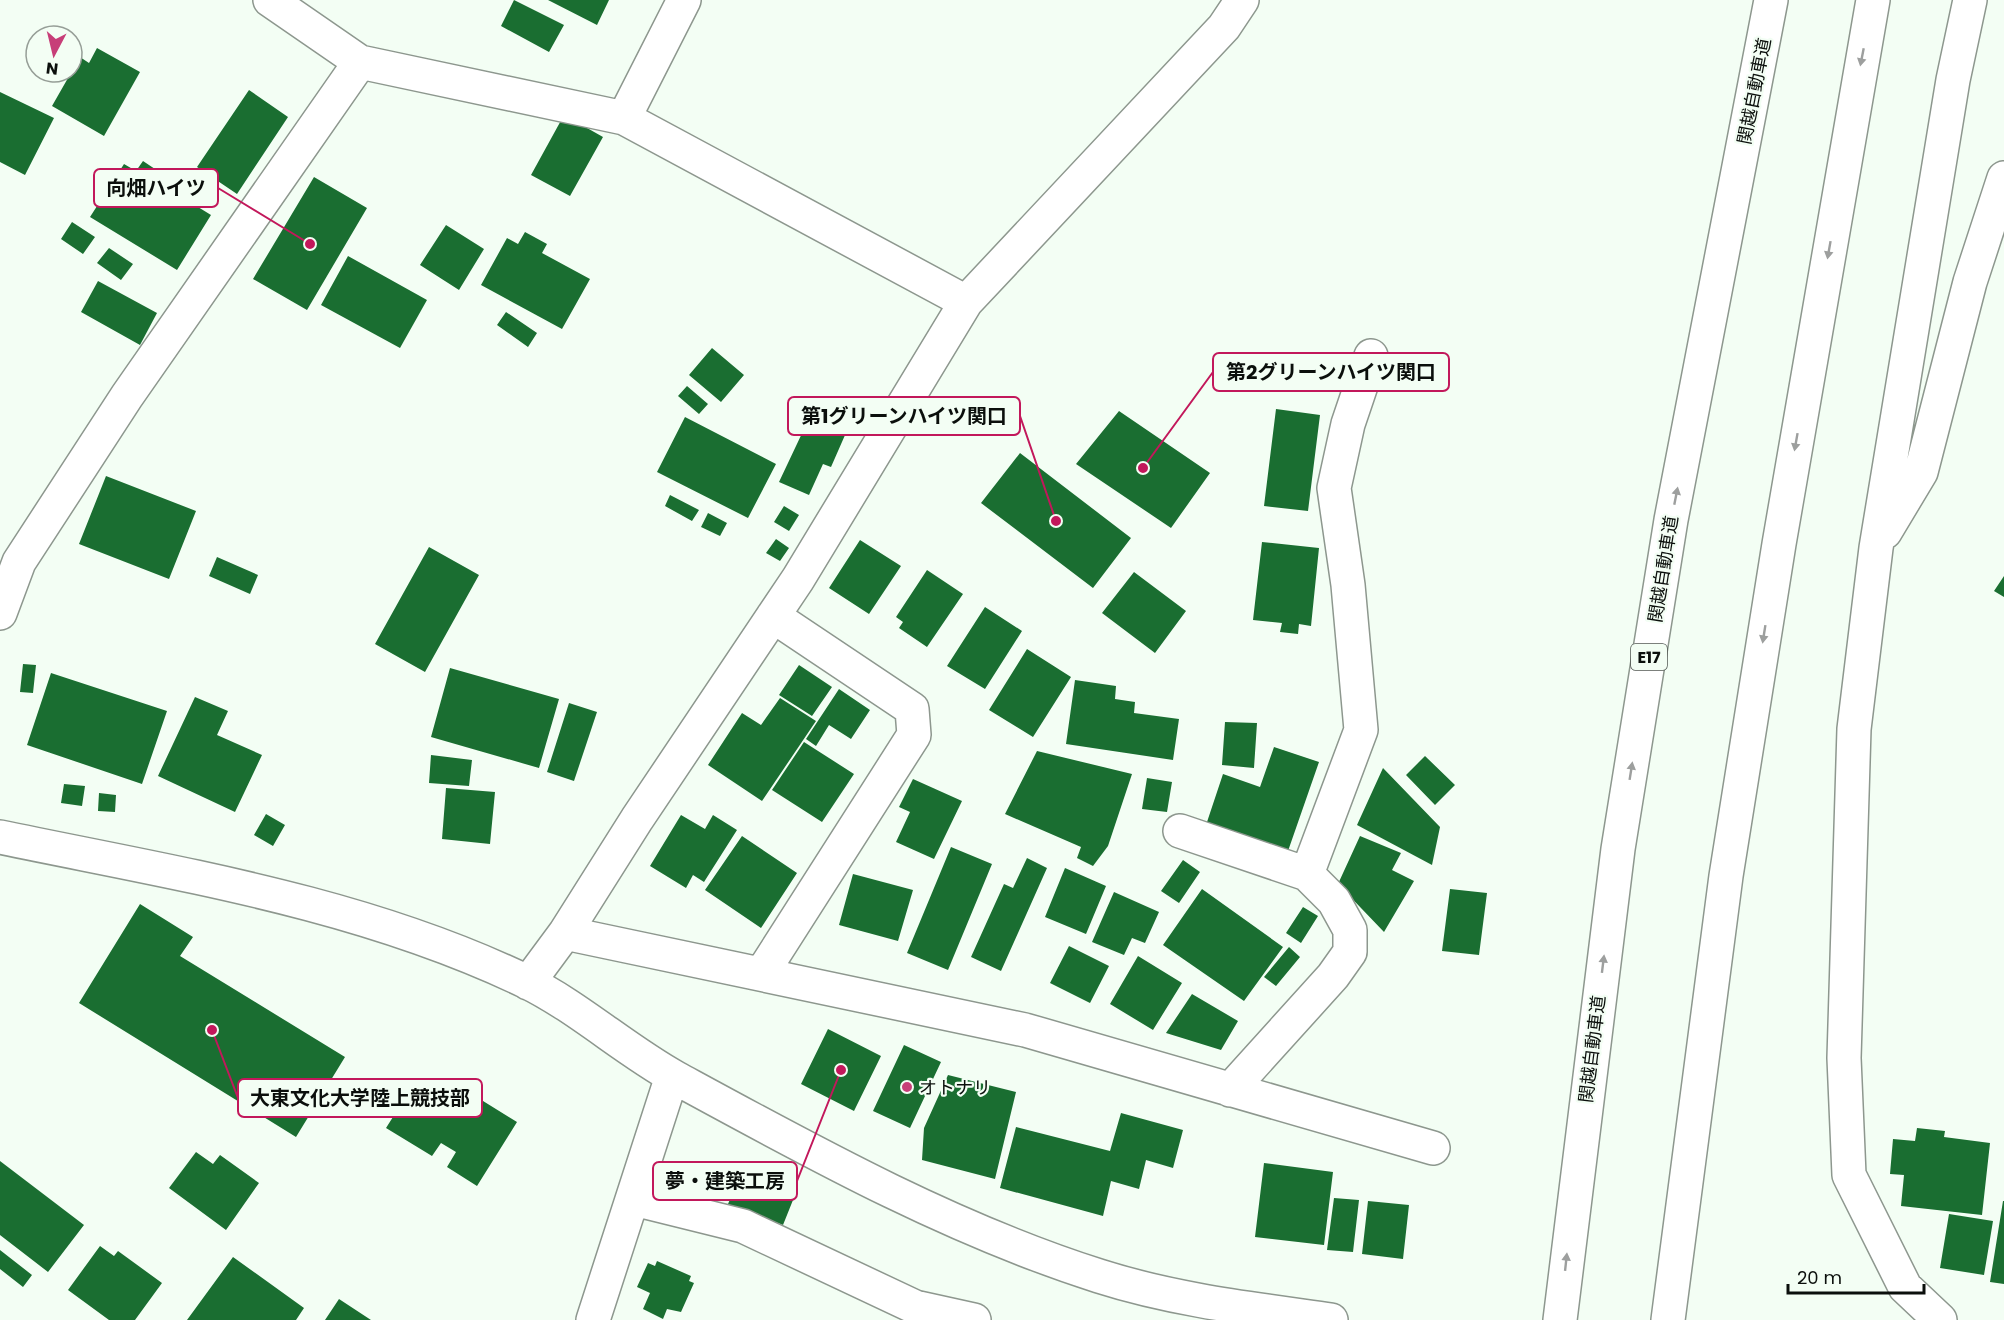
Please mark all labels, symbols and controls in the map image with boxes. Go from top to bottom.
north arrow [24,24,84,84]
street label: 関越自動車道 [1731,36,1777,146]
one-way arrow [1857,48,1866,67]
text: N [45,56,60,81]
callout: 向畑ハイツ [94,169,218,207]
text: 向畑ハイツ [106,174,206,202]
one-way arrow [1824,240,1833,259]
callout: 第2グリーンハイツ関口 [1213,353,1449,391]
text: 第2グリーンハイツ関口 [1226,358,1436,386]
callout: 第1グリーンハイツ関口 [788,397,1020,435]
text: 第1グリーンハイツ関口 [801,402,1007,430]
one-way arrow [1791,432,1800,451]
one-way arrow [1672,486,1681,505]
street label: 関越自動車道 [1642,514,1684,624]
one-way arrow [1760,625,1769,644]
road number: E17 [1631,644,1667,670]
one-way arrow [1626,761,1635,780]
one-way arrow [1599,955,1608,974]
street label: 関越自動車道 [1573,994,1611,1104]
place label: オトナリ [919,1075,991,1100]
callout: 大東文化大学陸上競技部 [238,1079,482,1117]
marker: オトナリ [900,1080,914,1094]
text: 大東文化大学陸上競技部 [250,1084,470,1112]
callout: 夢・建築工房 [653,1162,797,1200]
text: 夢・建築工房 [665,1167,785,1195]
one-way arrow [1561,1252,1571,1271]
scale bar [1788,1257,1924,1295]
text: 20 m [1797,1265,1842,1290]

